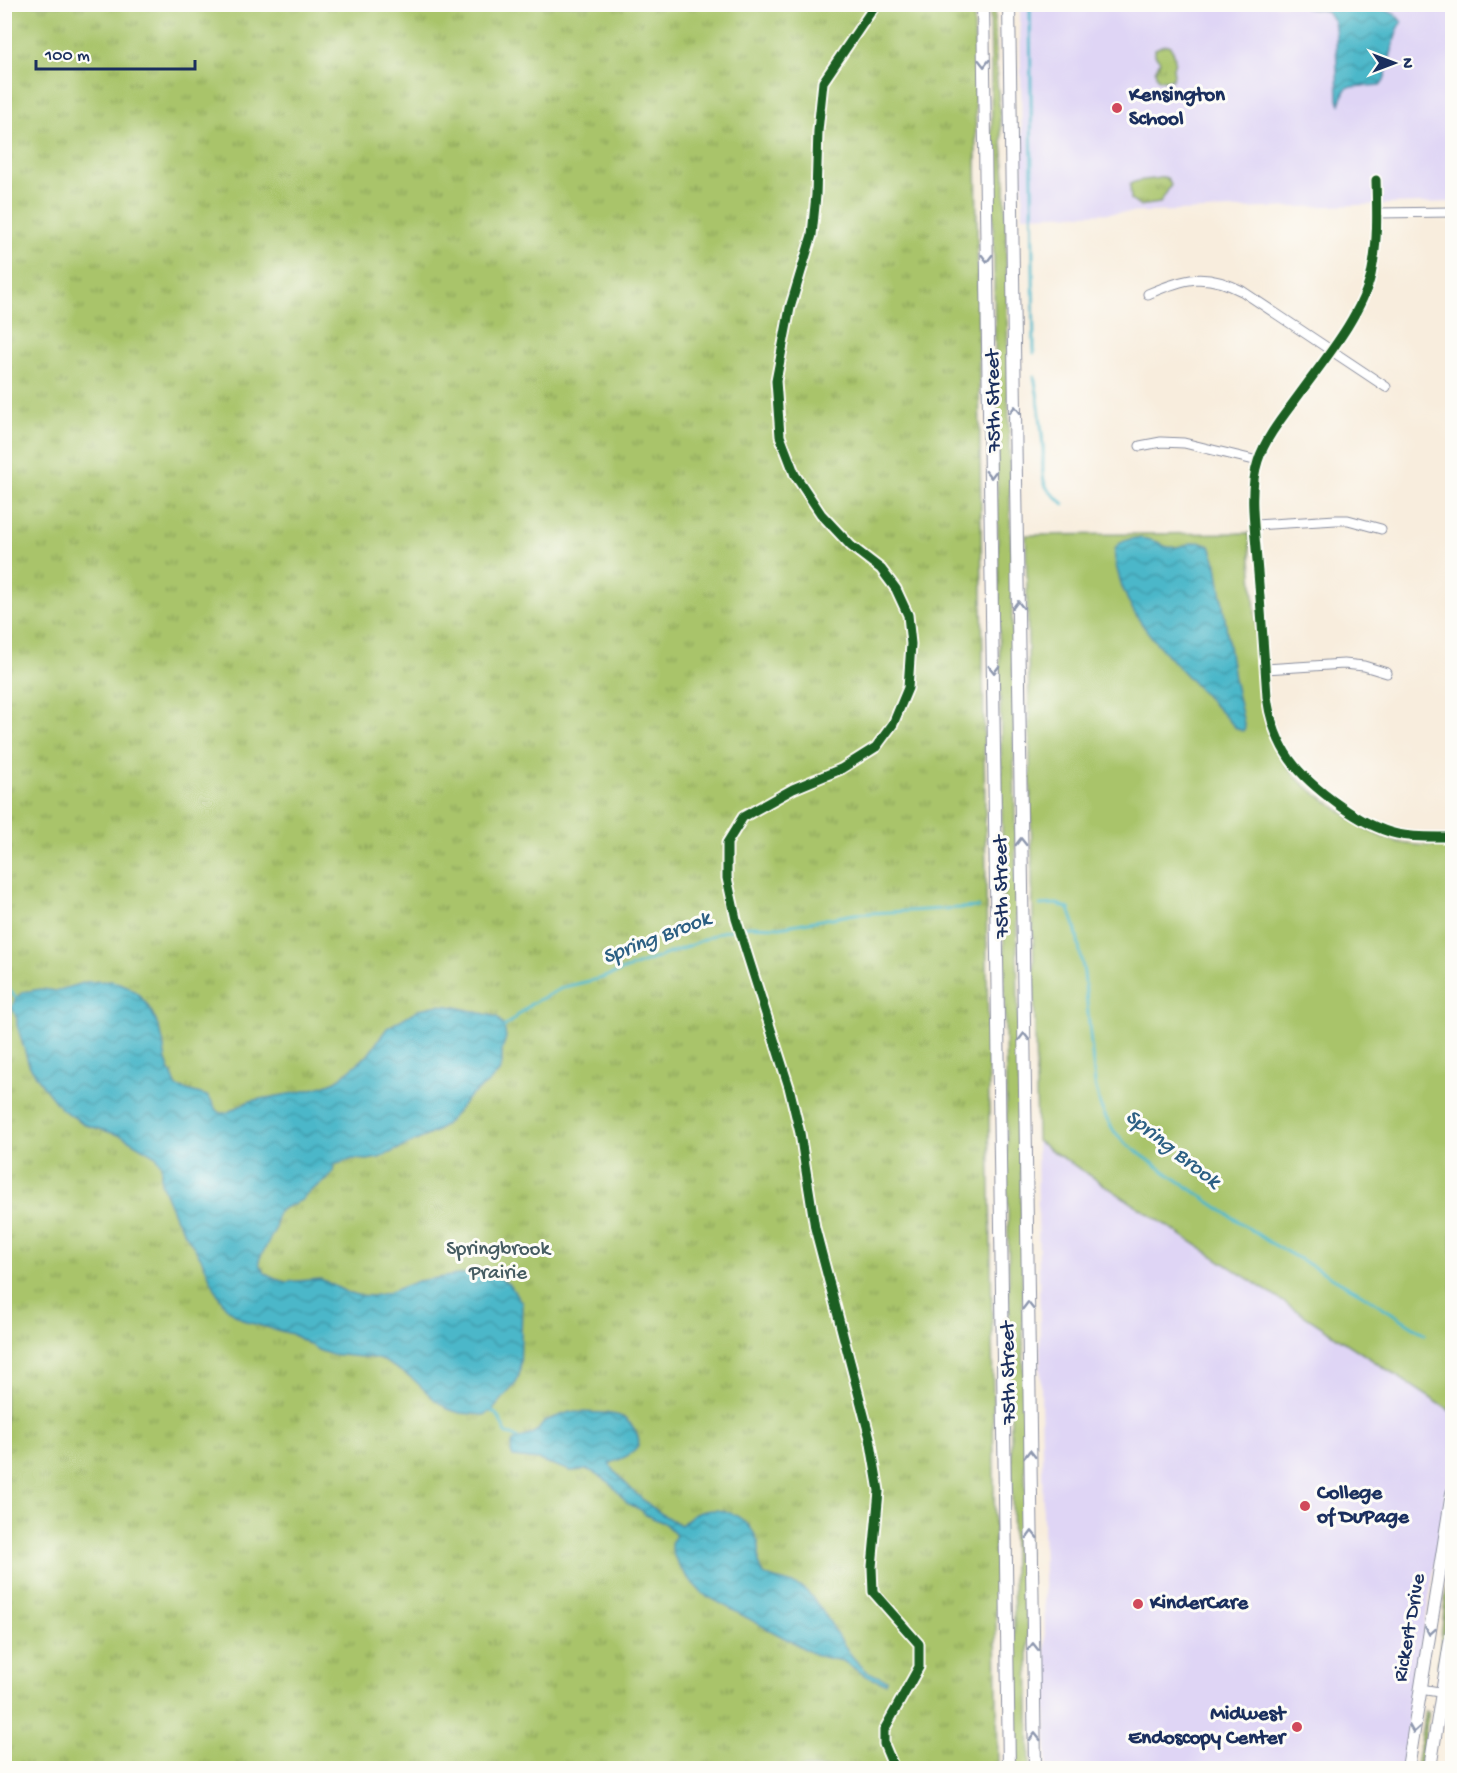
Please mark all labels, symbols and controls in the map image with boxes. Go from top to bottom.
scale bar [36,33,195,71]
north arrow [1364,33,1424,93]
text: 100 m [44,46,90,67]
one-way arrow [978,58,991,67]
text: N [1396,58,1415,69]
place label: Kensington School [1128,84,1226,133]
marker: Kensington School [1110,101,1124,115]
one-way arrow [981,253,993,262]
street label: 75th Street [982,347,1008,454]
one-way arrow [1009,405,1021,414]
one-way arrow [984,469,997,478]
one-way arrow [1012,600,1024,609]
one-way arrow [987,664,1000,673]
street label: 75th Street [990,833,1016,940]
one-way arrow [1015,837,1028,846]
water label: Spring Brook [599,906,717,971]
one-way arrow [1018,1032,1030,1041]
water label: Spring Brook [1119,1105,1226,1197]
park label: Springbrook Prairie [446,1238,552,1287]
one-way arrow [1022,1301,1034,1310]
street label: 75th Street [997,1319,1023,1426]
one-way arrow [1024,1450,1037,1459]
place label: College of DuPage [1316,1482,1410,1531]
marker: College of DuPage [1298,1499,1312,1513]
one-way arrow [1026,1531,1038,1540]
street label: Rickert Drive [1389,1571,1433,1684]
place label: KinderCare [1149,1592,1249,1617]
marker: KinderCare [1131,1597,1145,1611]
one-way arrow [1424,1626,1437,1636]
one-way arrow [1027,1642,1040,1651]
place label: Midwest Endoscopy Center [1128,1703,1288,1752]
marker: Midwest Endoscopy Center [1290,1720,1304,1734]
one-way arrow [1409,1724,1421,1733]
one-way arrow [1029,1732,1041,1741]

